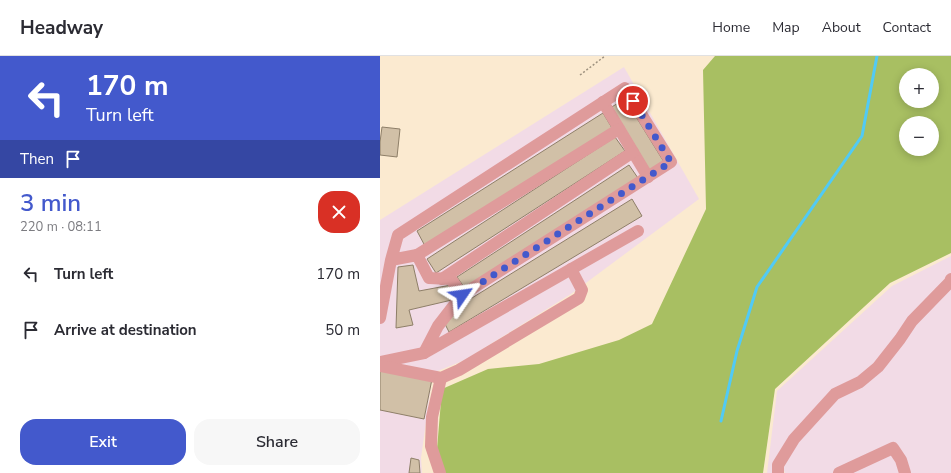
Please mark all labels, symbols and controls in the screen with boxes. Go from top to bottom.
text: Headway [20,15,103,41]
text: Home [712,18,750,37]
text: Map [772,18,800,37]
text: About [822,18,861,37]
text: Contact [883,18,931,37]
text: 170 m [86,67,169,105]
map controls [899,68,939,156]
button: + [899,68,939,108]
icon: left [20,72,72,124]
pin [616,84,650,118]
icon: arrive [622,90,644,112]
text: Turn left [86,103,154,127]
button: − [899,116,939,156]
icon: arrive [62,148,84,170]
text: Then [20,149,54,169]
text: 3 min [20,187,81,219]
button: close [318,191,360,233]
text: 220 m · 08:11 [20,218,102,236]
icon: left [20,263,42,285]
text: Turn left [54,264,113,284]
text: 170 m [316,264,360,284]
position arrow [441,274,483,316]
icon: arrive [20,319,42,341]
text: Arrive at destination [54,320,197,340]
text: 50 m [325,320,360,340]
button: Exit [20,419,186,465]
button: Share [194,419,360,465]

